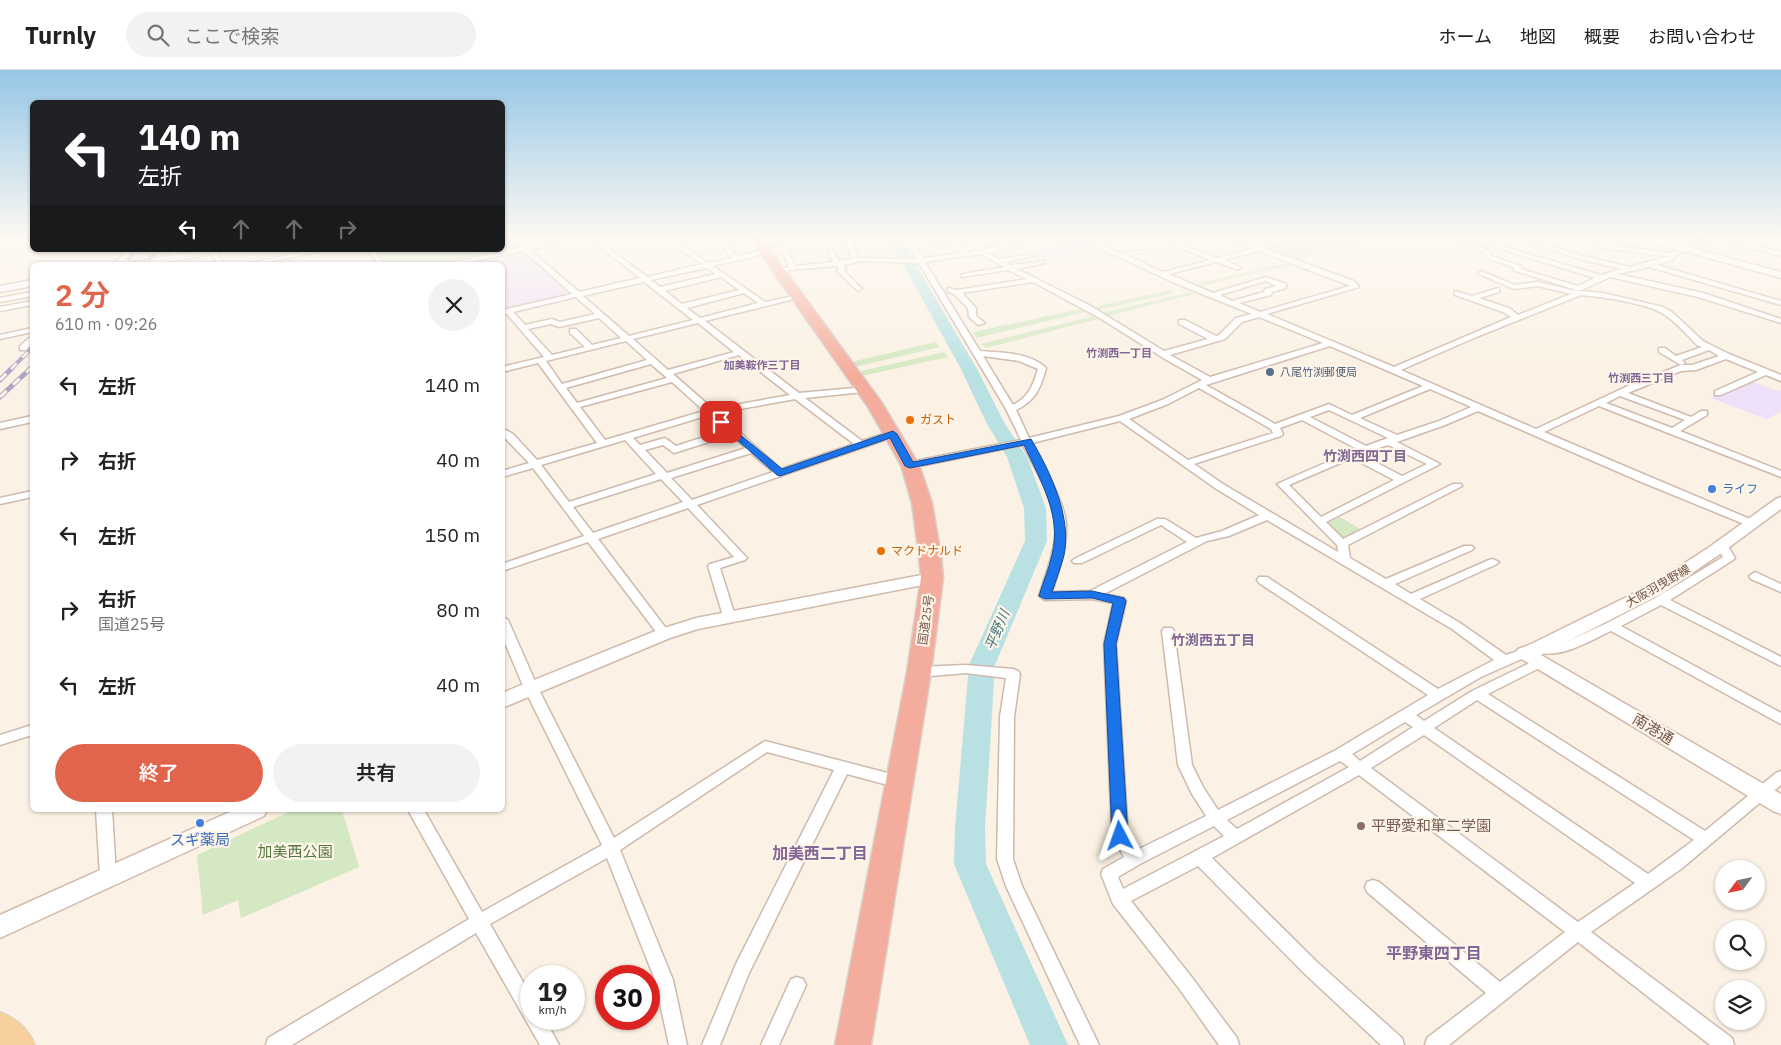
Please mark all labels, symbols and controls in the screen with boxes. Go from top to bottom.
search box [126,12,476,57]
text: Turnly [25,19,96,51]
icon: search [144,21,172,49]
text: ここで検索 [184,24,279,48]
text: ホーム [1439,25,1492,48]
text: 地図 [1520,25,1556,48]
text: 概要 [1584,25,1620,48]
text: お問い合わせ [1648,25,1756,48]
text: 140 m [138,114,241,160]
icon: left [55,120,120,185]
text: 左折 [138,161,182,190]
icon: left [174,215,202,243]
icon: ahead [227,215,255,243]
icon: ahead [280,215,308,243]
icon: right [333,215,361,243]
text: 2 分 [55,275,110,314]
button: close [428,279,480,331]
text: 610 m · 09:26 [55,314,157,334]
district label: 竹渕西一丁目 [1086,346,1152,360]
district label: 加美鞍作三丁目 [724,358,801,372]
place label: 八尾竹渕郵便局 [1280,365,1357,379]
marker: 八尾竹渕郵便局 [1264,366,1276,378]
icon: left [55,371,83,399]
district label: 竹渕西三丁目 [1608,371,1674,385]
text: 140 m [425,373,480,397]
text: 左折 [98,374,136,398]
pin [700,401,742,443]
icon: arrive [707,408,735,436]
place label: ガスト [920,412,956,427]
marker: ガスト [904,414,916,426]
icon: right [55,446,83,474]
district label: 竹渕西四丁目 [1323,447,1407,465]
text: 40 m [436,448,480,472]
text: 右折 [98,449,136,473]
place label: ライフ [1722,481,1758,496]
marker: ライフ [1706,483,1718,495]
icon: left [55,521,83,549]
text: 150 m [425,523,480,547]
text: 左折 [98,524,136,548]
place label: マクドナルド [891,543,963,558]
marker: マクドナルド [875,545,887,557]
street label: 大阪羽曳野線 [1623,561,1693,610]
text: 右折 [98,587,136,611]
street label: 国道25号 [915,594,936,646]
icon: right [55,596,83,624]
text: 80 m [436,598,480,622]
water label: 平野川 [981,605,1014,653]
text: 国道25号 [98,614,165,634]
district label: 竹渕西五丁目 [1171,631,1255,649]
icon: left [55,671,83,699]
text: 40 m [436,673,480,697]
text: 左折 [98,674,136,698]
street label: 南港通 [1629,709,1677,748]
button: 終了 [55,744,263,802]
button: 共有 [273,744,480,802]
position arrow [1093,809,1145,861]
place label: 平野愛和箪二学園 [1371,816,1491,835]
marker: スギ薬局 [194,817,206,829]
marker: 平野愛和箪二学園 [1355,820,1367,832]
place label: スギ薬局 [170,830,230,849]
park label: 加美西公園 [257,842,333,861]
district label: 加美西二丁目 [772,843,868,863]
north arrow [1715,860,1765,910]
map controls [1715,860,1765,1030]
button: search [1715,920,1765,970]
district label: 平野東四丁目 [1386,943,1482,963]
speed limit sign: 30 [595,965,660,1030]
text: 19 [537,975,568,1008]
button: layers [1715,980,1765,1030]
text: km/h [538,1002,567,1017]

